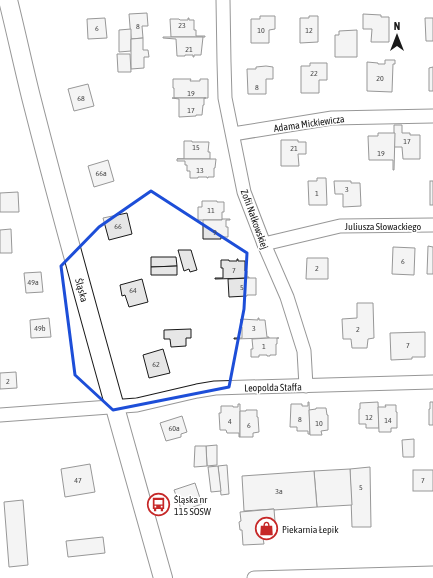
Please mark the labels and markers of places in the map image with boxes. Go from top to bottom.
bus stop icon: Śląska nr 115 SOSW [145,492,171,518]
place label: Śląska nr 115 SOSW [174,494,212,517]
shop icon: Piekarnia Łepik [253,516,279,542]
place label: Piekarnia Łepik [282,524,339,535]

